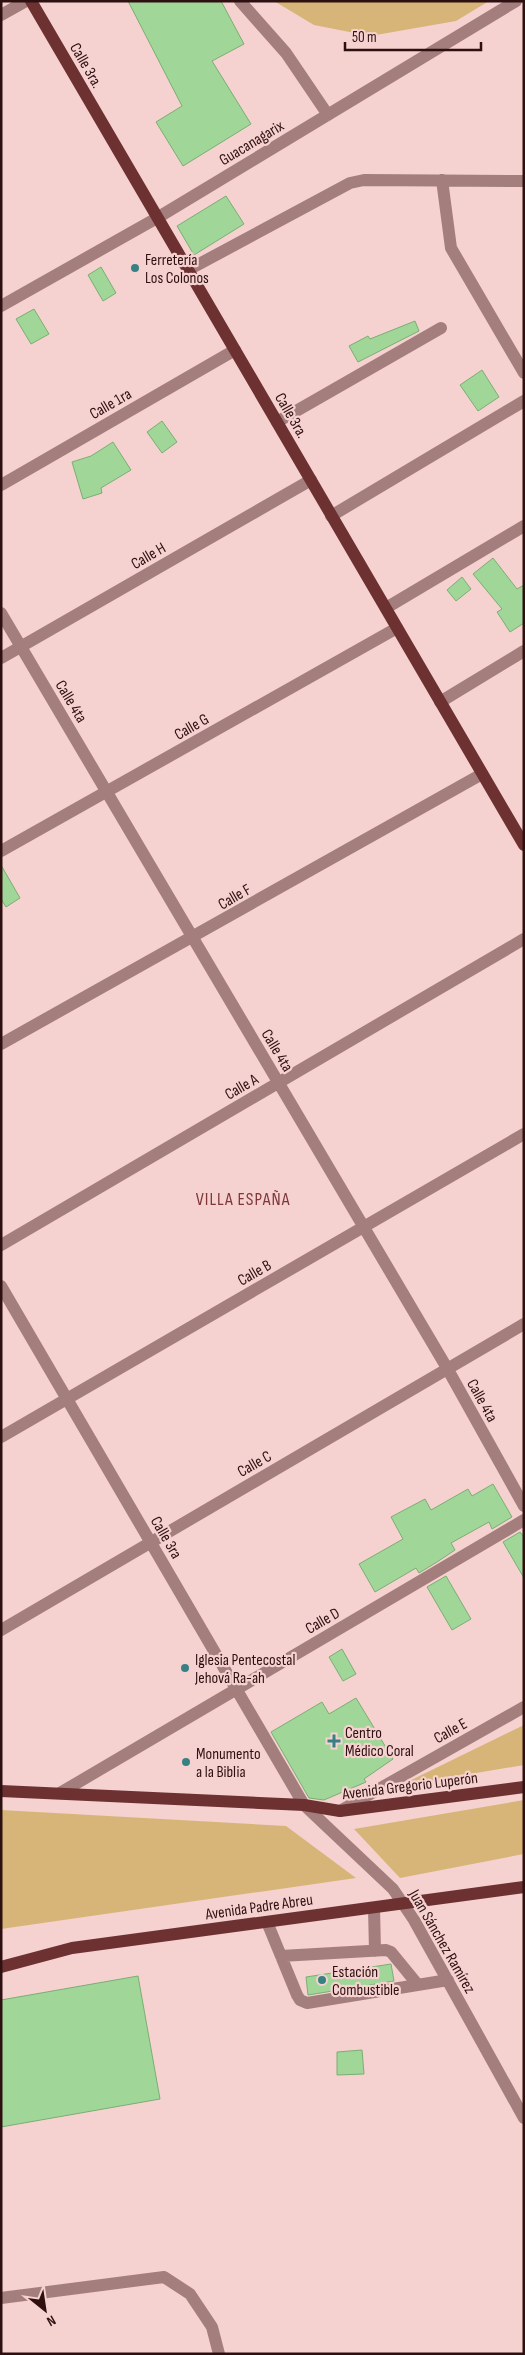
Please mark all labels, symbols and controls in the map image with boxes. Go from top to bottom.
scale bar [345,20,481,52]
text: 50 m [352,28,377,47]
street label: Calle 3ra. [65,40,106,92]
street label: Guacanagarix [216,117,288,170]
place label: Ferretería Los Colonos [145,251,209,288]
marker: Ferretería Los Colonos [129,262,141,274]
street label: Calle 1ra [86,385,135,424]
street label: Calle 3ra. [270,390,311,442]
street label: Calle H [128,539,169,574]
street label: Calle 4ta [51,677,91,726]
street label: Calle G [171,710,212,745]
street label: Calle F [215,880,255,914]
street label: Calle 4ta [257,1026,297,1075]
street label: Calle A [222,1070,262,1104]
district label: VILLA ESPAÑA [196,1189,290,1210]
street label: Calle B [235,1256,275,1290]
street label: Calle 4ta [462,1376,501,1426]
street label: Calle C [234,1447,275,1482]
street label: Calle 3ra [146,1513,185,1562]
street label: Calle D [302,1604,343,1639]
place label: Iglesia Pentecostal Jehová Ra-ah [194,1651,295,1688]
marker: Iglesia Pentecostal Jehová Ra-ah [179,1662,191,1674]
street label: Calle E [431,1714,471,1748]
place label: Centro Médico Coral [345,1724,414,1761]
marker: Centro Médico Coral [327,1734,341,1748]
place label: Monumento a la Biblia [196,1745,261,1782]
marker: Monumento a la Biblia [180,1756,192,1768]
street label: Avenida Gregorio Luperón [340,1769,479,1804]
street label: Juan Sánchez Ramírez [404,1886,479,1997]
street label: Avenida Padre Abreu [203,1891,314,1925]
place label: Estación Combustible [332,1963,400,2000]
marker: Estación Combustible [316,1974,328,1986]
north arrow [20,2285,70,2335]
text: N [44,2312,59,2330]

